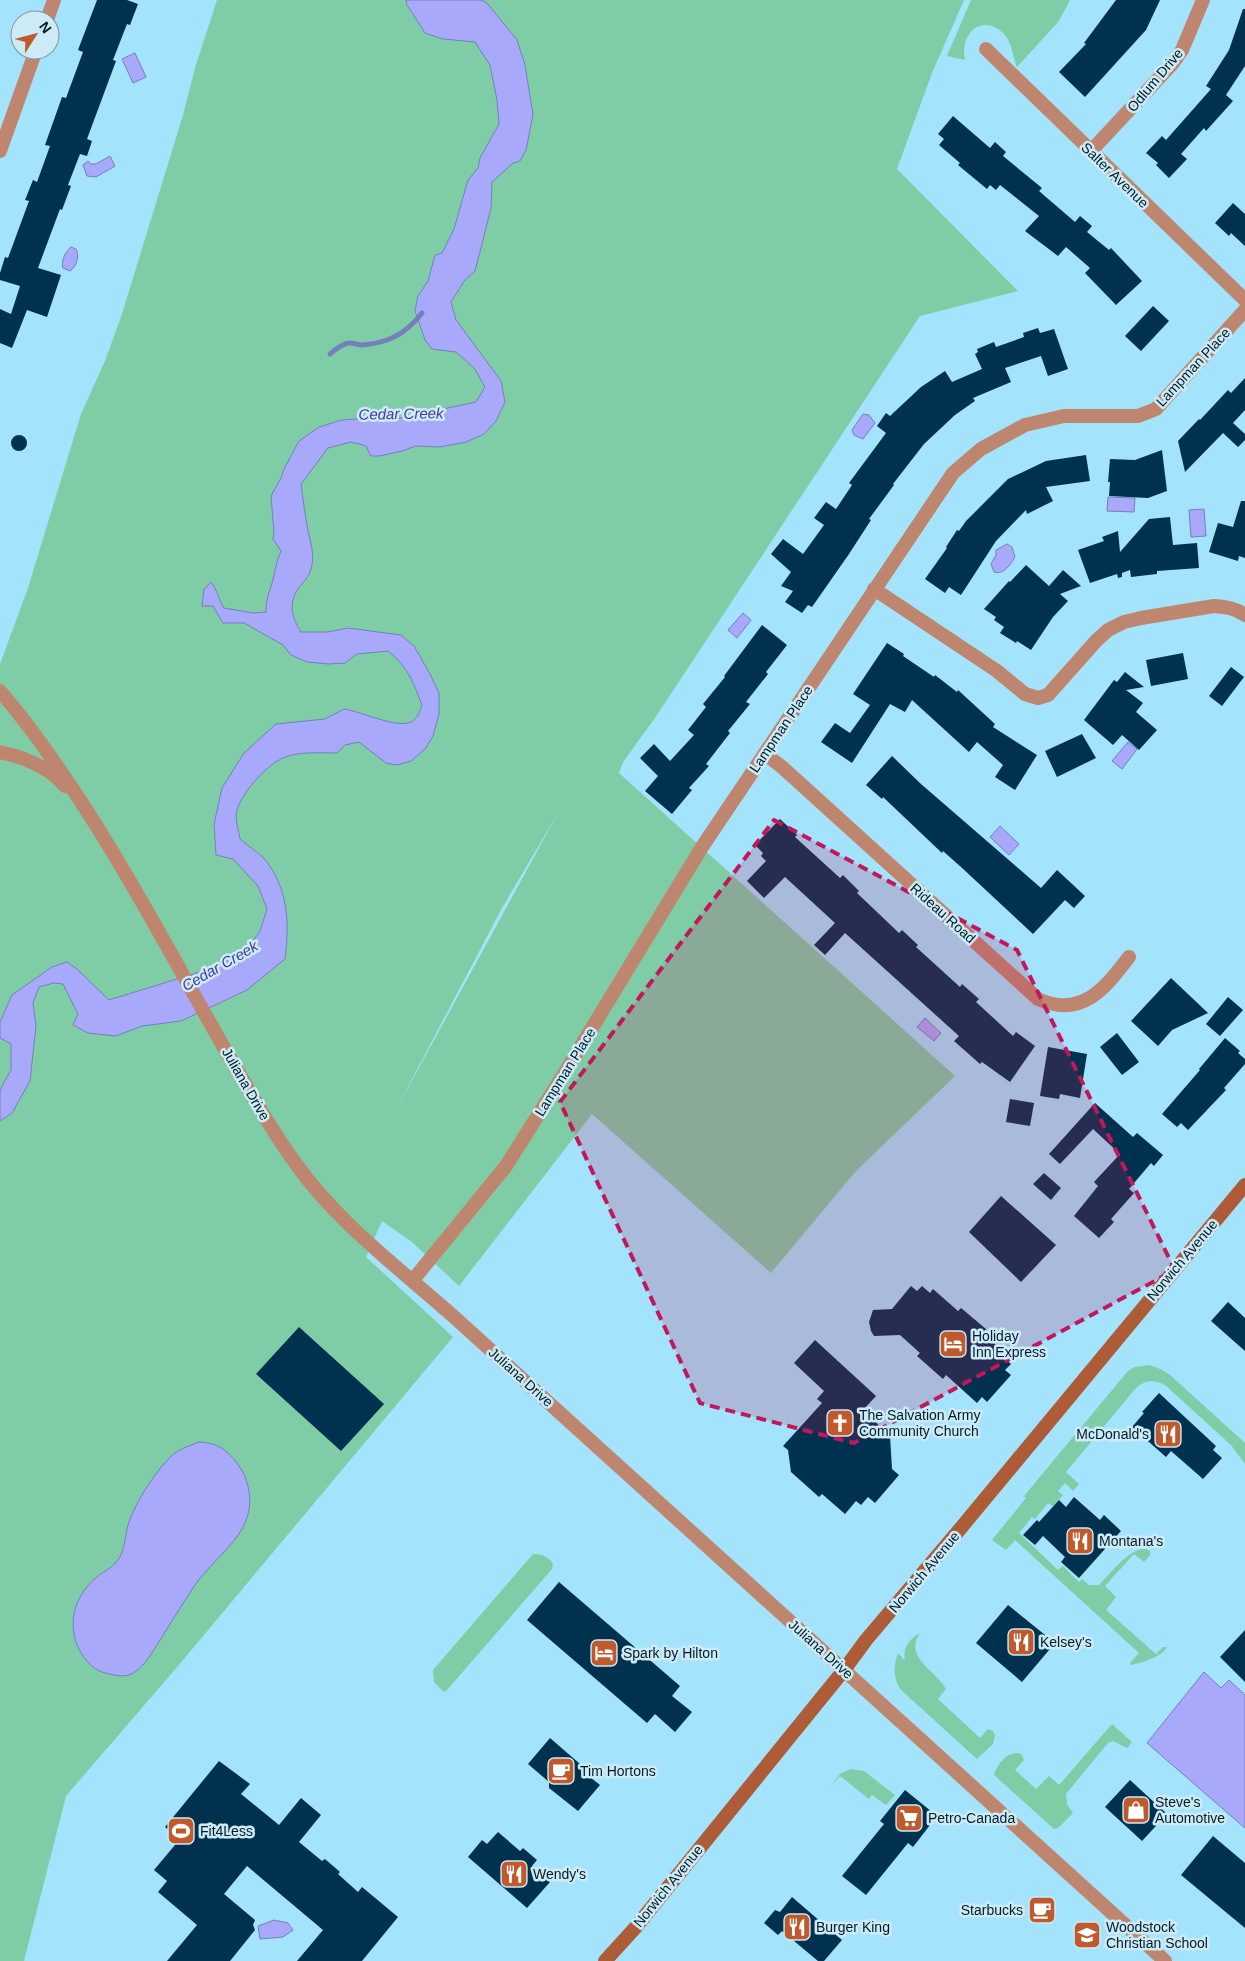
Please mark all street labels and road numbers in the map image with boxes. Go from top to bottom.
street label: Odlum Drive [1124,45,1186,115]
street label: Salter Avenue [1078,139,1152,211]
street label: Lampman Place [1153,324,1233,409]
street label: Lampman Place [746,682,816,775]
street label: Rideau Road [907,880,979,946]
street label: Lampman Place [531,1025,599,1119]
street label: Juliana Drive [219,1045,273,1123]
street label: Norwich Avenue [1143,1216,1221,1304]
street label: Juliana Drive [486,1344,557,1410]
street label: Norwich Avenue [885,1528,963,1616]
street label: Juliana Drive [786,1616,857,1682]
street label: Norwich Avenue [630,1842,706,1930]

